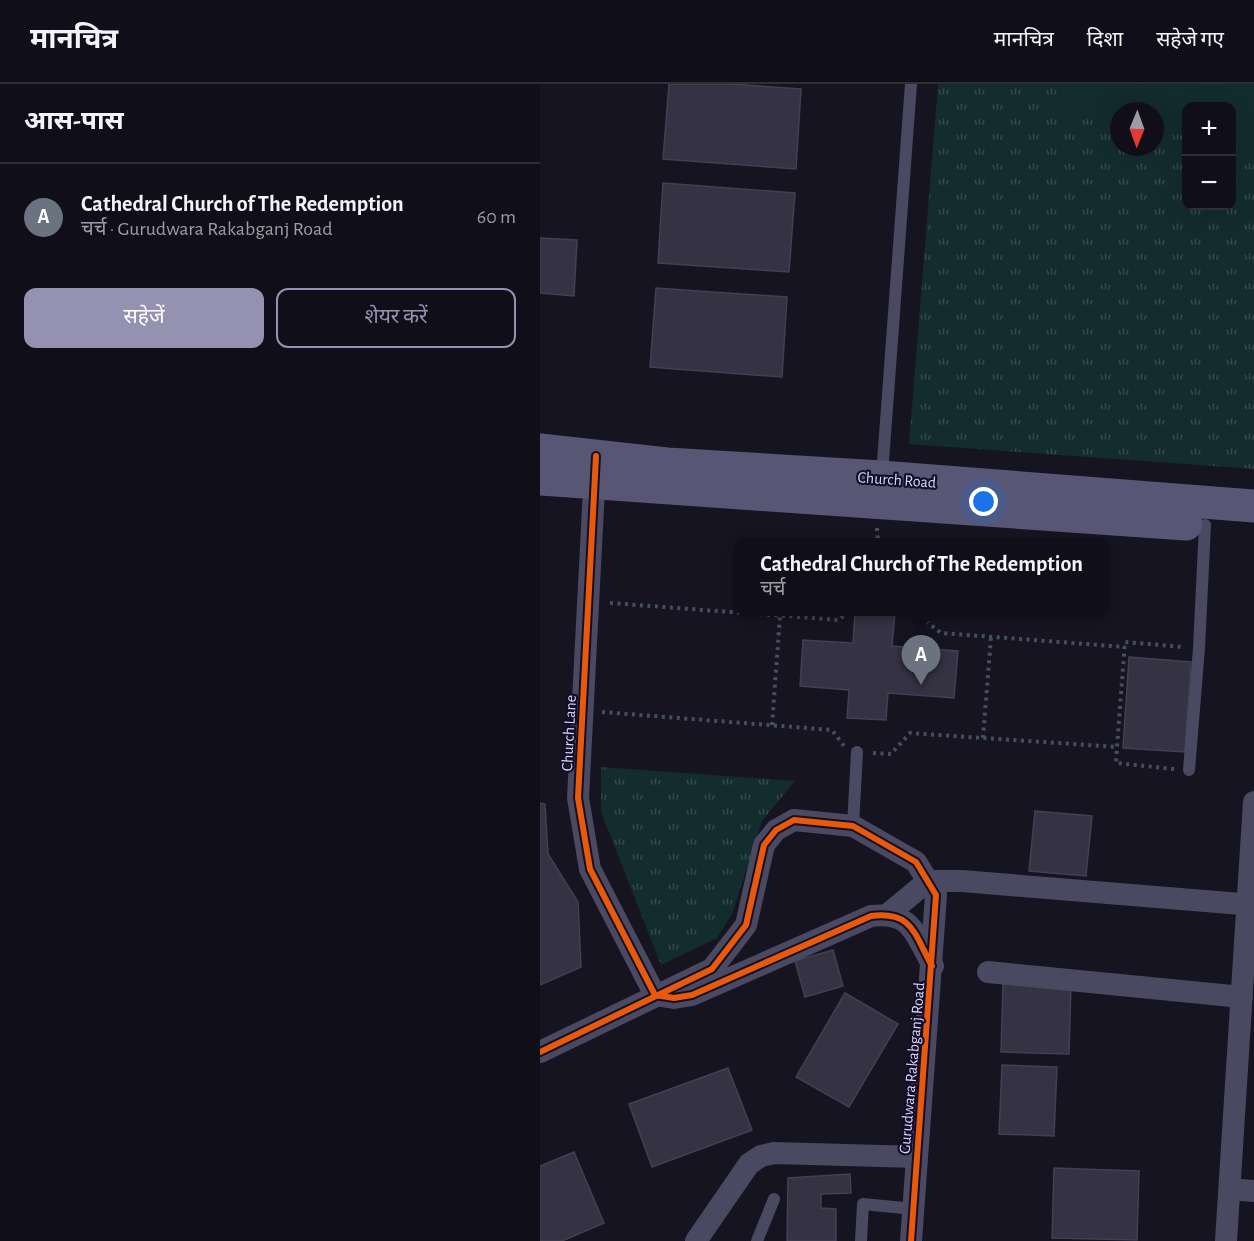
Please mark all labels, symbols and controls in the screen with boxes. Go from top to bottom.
text: मानचित्र [30,26,118,54]
text: मानचित्र [994,29,1054,50]
text: दिशा [1087,29,1123,50]
text: सहेजे गए [1156,29,1224,50]
north arrow [1110,102,1164,156]
map controls [1182,102,1236,210]
button: + [1182,102,1236,156]
text: आस-पास [24,108,124,134]
button: − [1182,156,1236,210]
text: Cathedral Church of The Redemption [81,193,404,215]
text: A [38,207,50,227]
text: 60 m [477,207,516,227]
text: चर्च · Gurudwara Rakabganj Road [81,219,333,239]
button: सहेजें [24,288,264,348]
button: शेयर करें [276,288,516,348]
street label: Church Road [857,469,937,491]
your location [969,487,998,516]
popup [734,538,1109,616]
text: Cathedral Church of The Redemption [760,553,1083,575]
text: चर्च [760,579,786,599]
pin: A [902,636,940,685]
street label: Church Lane [559,694,579,772]
street label: Gurudwara Rakabganj Road [897,982,928,1155]

